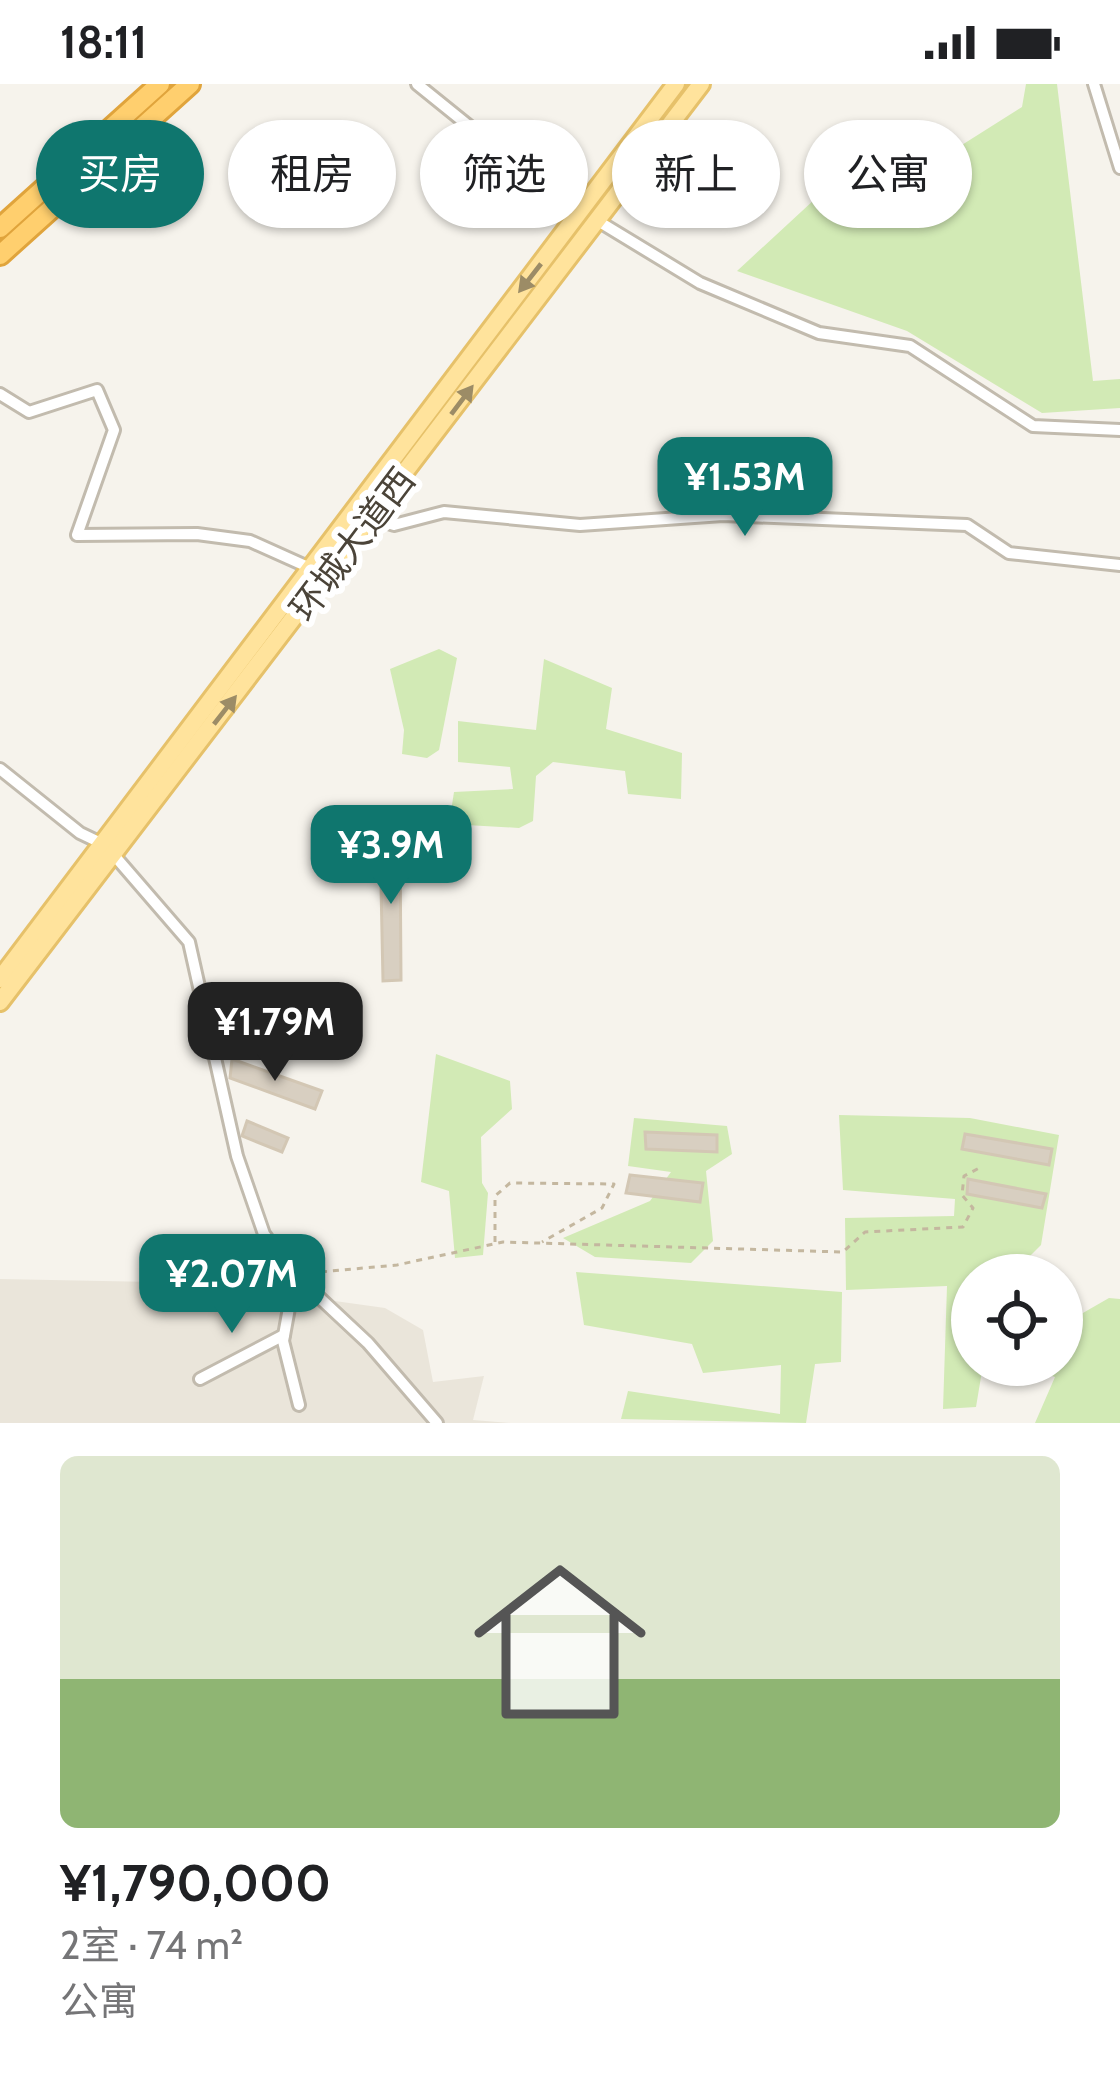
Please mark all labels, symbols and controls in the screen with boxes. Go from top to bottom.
text: 18:11 [60,15,147,69]
chip: 买房 [36,120,204,228]
chip: 租房 [228,120,396,228]
chip: 筛选 [420,120,588,228]
chip: 新上 [612,120,780,228]
chip: 公寓 [804,120,972,228]
one-way arrow [518,262,543,294]
one-way arrow [449,384,474,415]
pin: ¥1.53M [647,437,843,539]
text: ¥1.53M [684,452,806,500]
street label: 环城大道西 [280,459,424,629]
one-way arrow [212,694,237,725]
pin: ¥3.9M [307,805,475,907]
text: ¥3.9M [338,820,444,868]
pin: ¥1.79M [177,982,373,1084]
text: ¥1.79M [215,997,335,1045]
pin: ¥2.07M [134,1234,330,1336]
text: ¥2.07M [166,1249,298,1297]
map controls [951,1254,1083,1386]
button: locate [951,1254,1083,1386]
icon: home [452,1534,668,1750]
text: ¥1,790,000 [60,1852,331,1914]
text: 2室 · 74 m² [60,1921,243,1969]
text: 公寓 [60,1977,138,2025]

